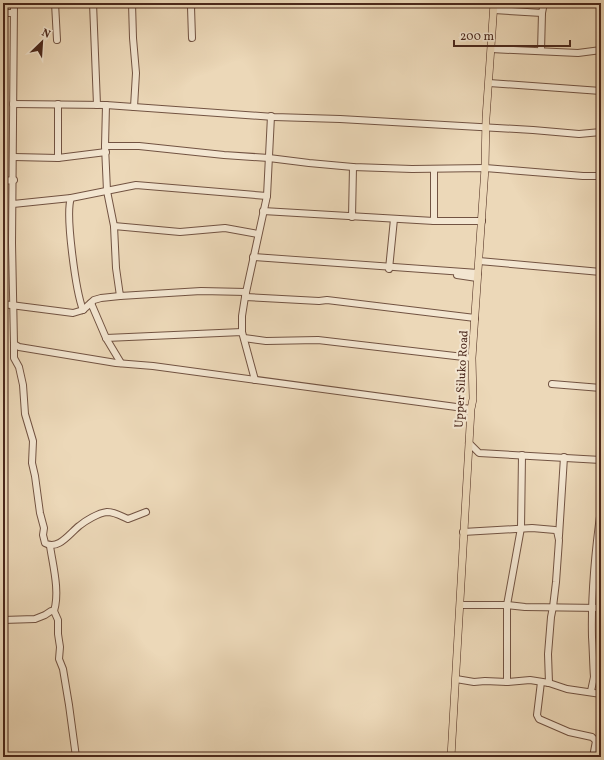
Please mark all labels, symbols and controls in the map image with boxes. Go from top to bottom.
north arrow [22,22,62,62]
scale bar [454,22,570,48]
text: N [39,26,52,43]
text: 200 m [460,29,494,45]
street label: Upper Siluko Road [451,330,473,428]

